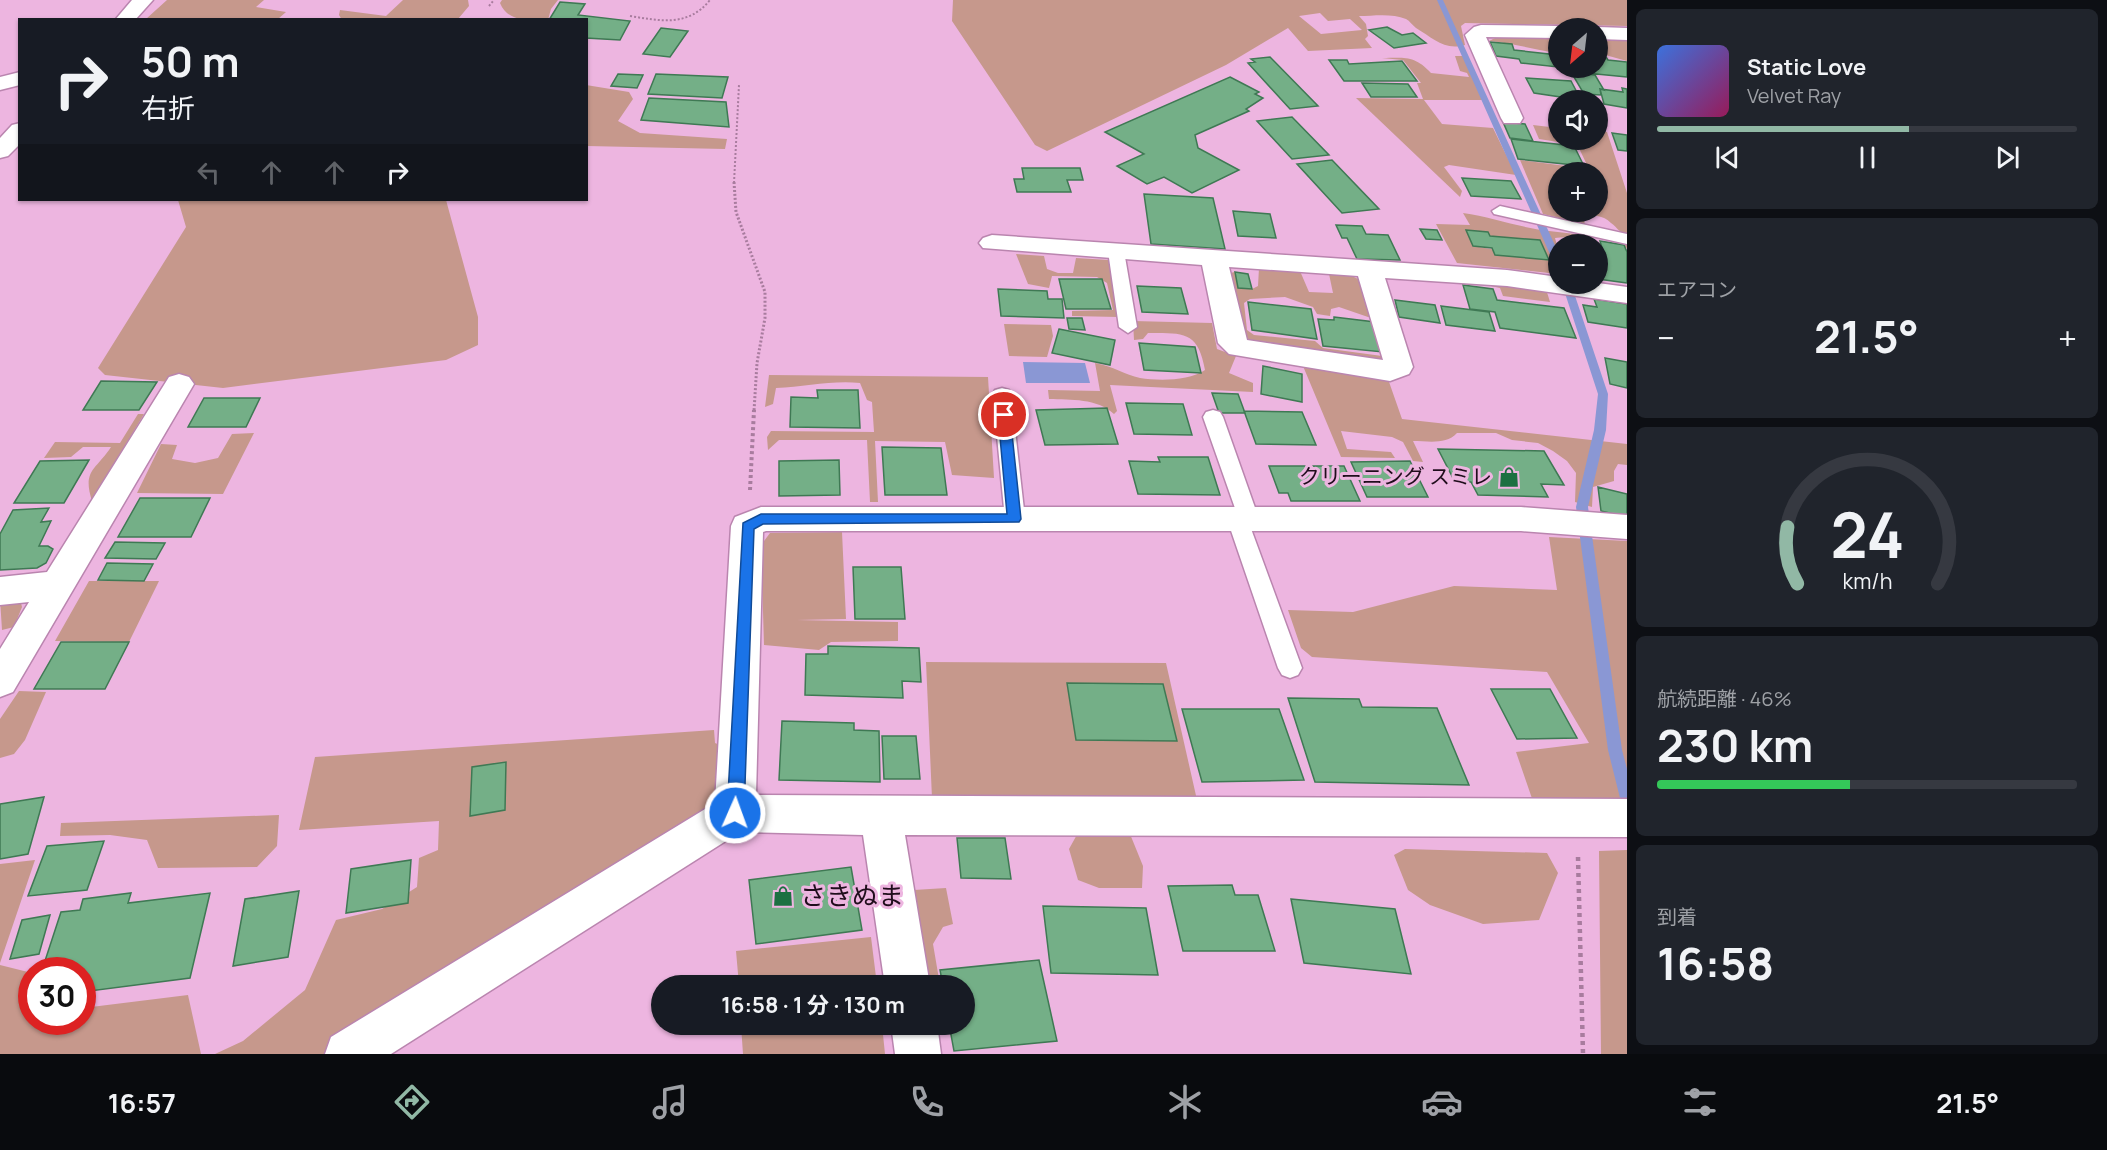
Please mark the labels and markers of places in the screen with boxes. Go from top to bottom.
pin [978,389,1029,440]
place label: クリーニング スミレ [1299,462,1492,490]
shop icon: クリーニング スミレ [1497,465,1521,489]
place label: さきぬま [800,877,904,913]
shop icon: さきぬま [771,884,795,908]

